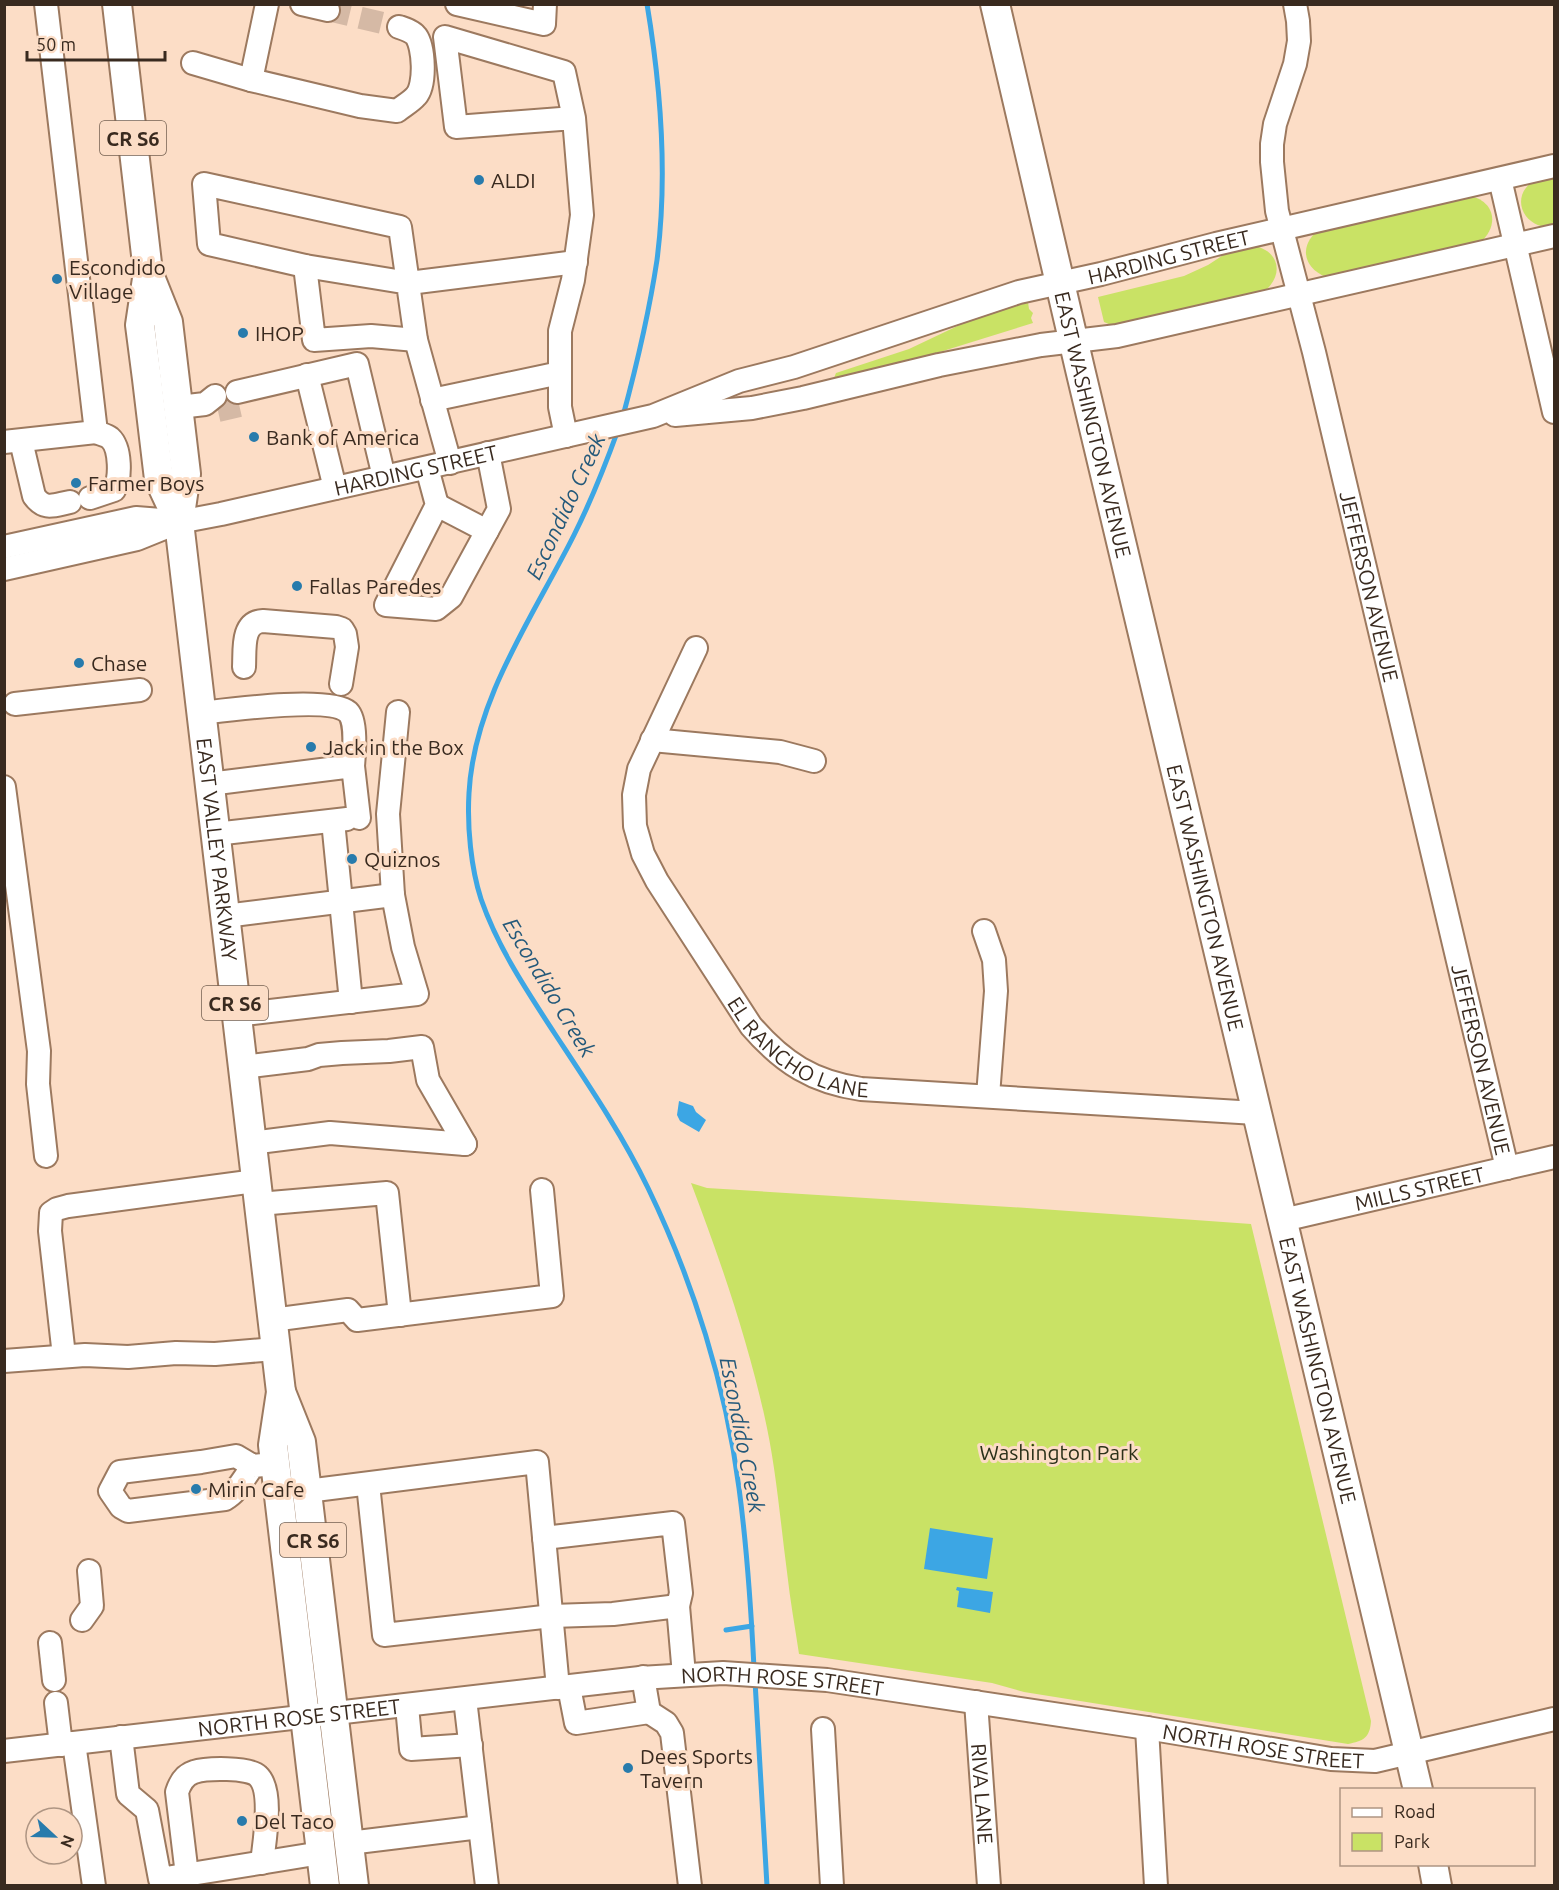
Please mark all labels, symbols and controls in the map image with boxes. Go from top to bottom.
scale bar [27,24,165,62]
text: 50 m [36,34,76,54]
road number: CR S6 [100,121,166,155]
place label: ALDI [491,168,536,192]
marker: ALDI [472,173,486,187]
street label: HARDING STREET [1085,225,1252,289]
place label: Escondido Village [69,255,166,303]
marker: Escondido Village [50,272,64,286]
street label: EAST WASHINGTON AVENUE [1050,289,1137,560]
place label: IHOP [255,321,304,345]
marker: IHOP [236,326,250,340]
place label: Bank of America [266,425,420,449]
water label: Escondido Creek [520,428,610,583]
marker: Bank of America [247,430,261,444]
street label: HARDING STREET [332,440,500,500]
place label: Farmer Boys [88,471,204,495]
marker: Farmer Boys [69,476,83,490]
street label: JEFFERSON AVENUE [1335,489,1404,684]
place label: Fallas Paredes [309,574,442,598]
marker: Fallas Paredes [290,579,304,593]
place label: Chase [91,651,147,675]
marker: Chase [72,656,86,670]
place label: Jack in the Box [323,735,464,759]
street label: EAST VALLEY PARKWAY [192,736,242,962]
marker: Jack in the Box [304,740,318,754]
street label: EAST WASHINGTON AVENUE [1162,762,1249,1033]
place label: Quiznos [364,847,440,871]
marker: Quiznos [345,852,359,866]
water label: Escondido Creek [499,913,602,1062]
street label: JEFFERSON AVENUE [1447,962,1515,1157]
road number: CR S6 [202,986,268,1020]
street label: EL RANCHO LANE [723,992,869,1101]
street label: MILLS STREET [1352,1162,1487,1215]
street label: EAST WASHINGTON AVENUE [1275,1235,1361,1506]
water label: Escondido Creek [716,1355,770,1516]
park label: Washington Park [979,1440,1139,1464]
place label: Mirin Cafe [208,1477,304,1501]
marker: Mirin Cafe [189,1482,203,1496]
road number: CR S6 [280,1523,346,1557]
street label: NORTH ROSE STREET [680,1661,886,1700]
street label: NORTH ROSE STREET [197,1694,402,1741]
street label: NORTH ROSE STREET [1161,1719,1365,1773]
street label: RIVA LANE [967,1743,998,1845]
place label: Dees Sports Tavern [640,1744,753,1792]
marker: Dees Sports Tavern [621,1761,635,1775]
legend [1340,1788,1535,1866]
text: Road [1394,1801,1436,1821]
north arrow [24,1806,84,1866]
place label: Del Taco [254,1809,334,1833]
marker: Del Taco [235,1814,249,1828]
text: Park [1394,1831,1430,1851]
text: N [57,1833,78,1851]

